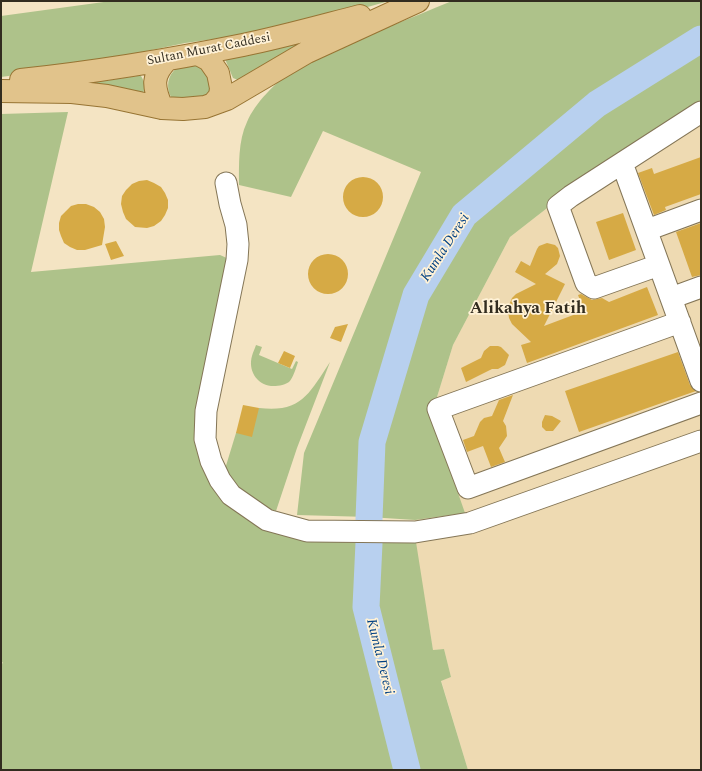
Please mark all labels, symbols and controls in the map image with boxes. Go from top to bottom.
street label: Sultan Murat Caddesi [146,30,272,70]
water label: Kumla Deresi [418,211,474,285]
district label: Alikahya Fatih [470,300,586,320]
water label: Kumla Deresi [361,617,397,697]

